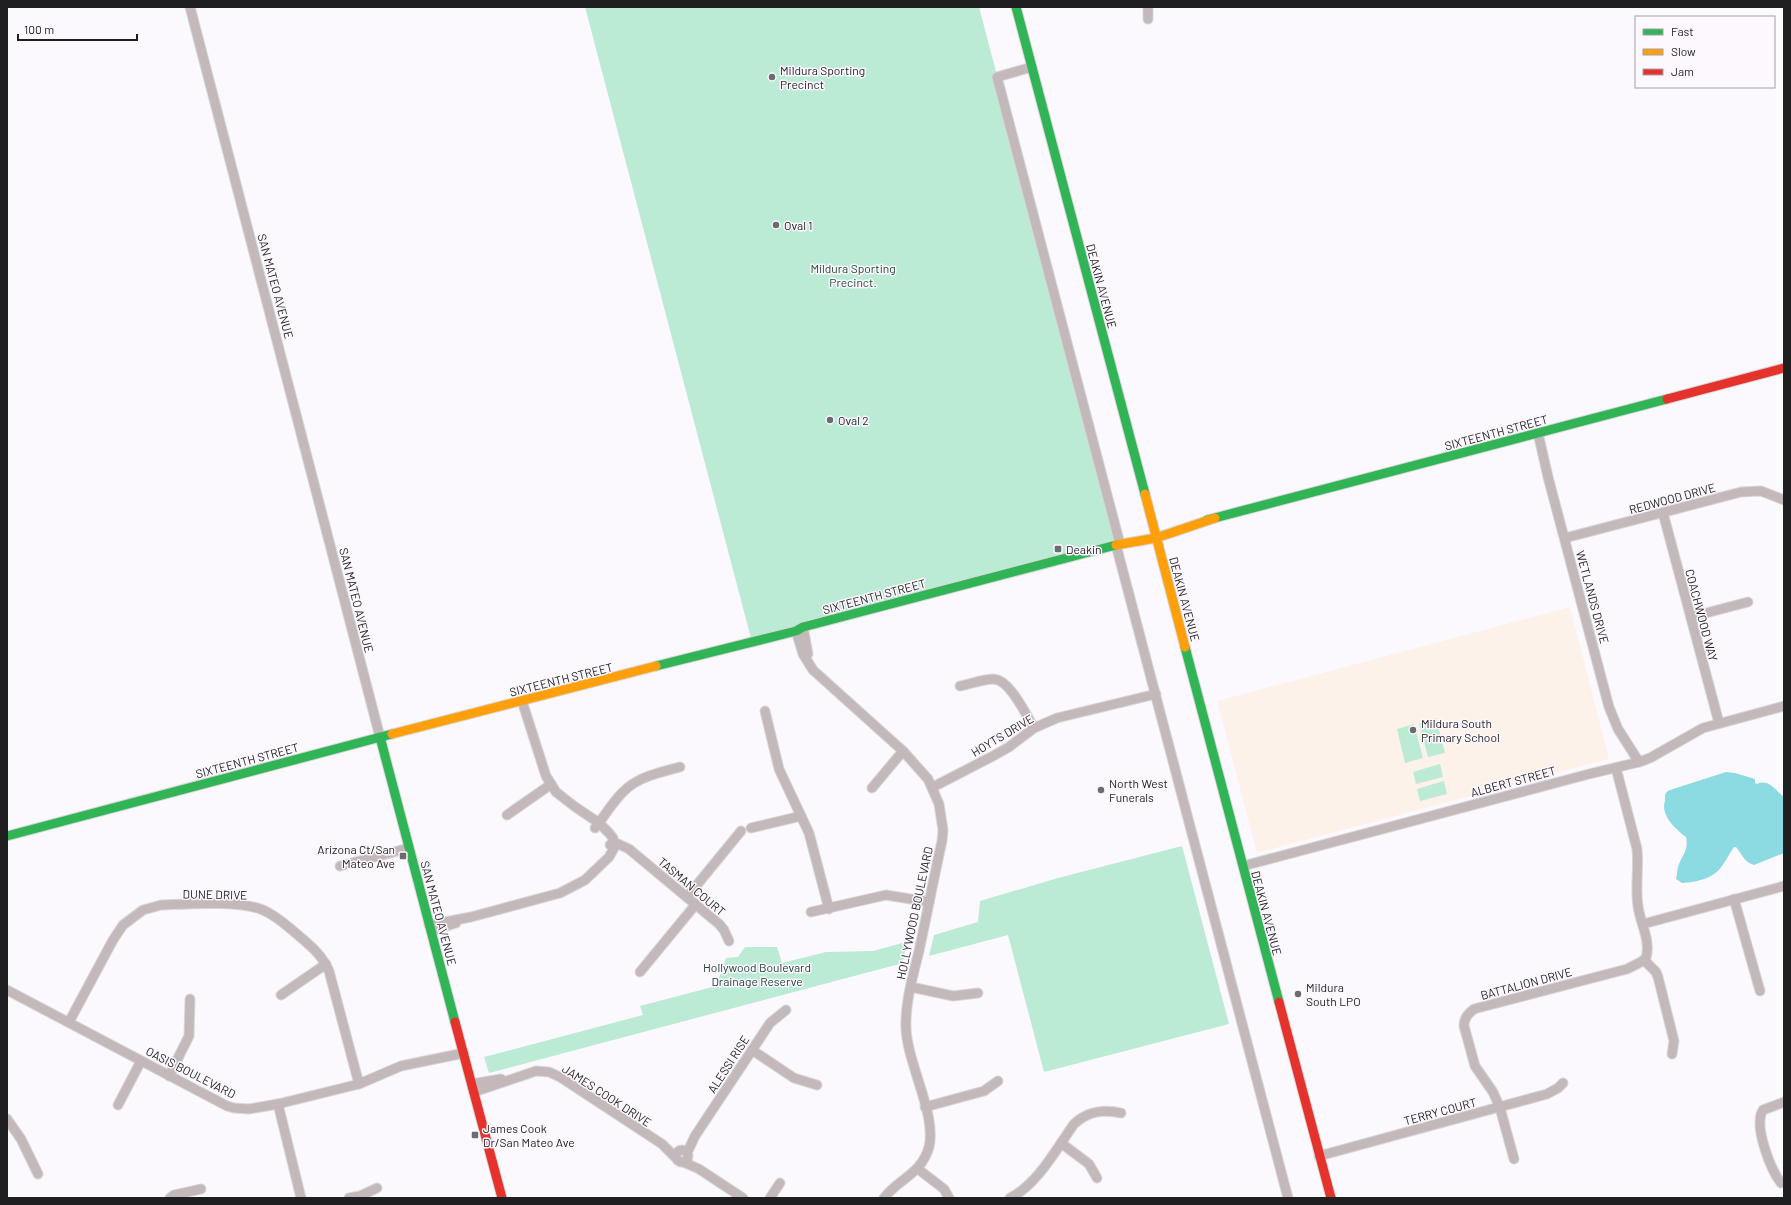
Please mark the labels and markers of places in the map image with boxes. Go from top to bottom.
place label: Mildura Sporting Precinct [780,63,865,91]
marker: Mildura Sporting Precinct [767,72,777,82]
place label: Oval 1 [784,218,813,232]
marker: Oval 1 [771,220,781,230]
place label: Oval 2 [838,413,869,427]
marker: Oval 2 [825,415,835,425]
place label: Deakin [1066,542,1101,556]
marker: Deakin [1053,544,1063,554]
place label: Mildura South Primary School [1421,716,1500,744]
marker: Mildura South Primary School [1408,725,1418,735]
place label: North West Funerals [1109,776,1168,804]
marker: North West Funerals [1096,785,1106,795]
place label: Arizona Ct/San Mateo Ave [317,842,395,870]
marker: Arizona Ct/San Mateo Ave [398,851,408,861]
place label: Mildura South LPO [1306,980,1361,1008]
marker: Mildura South LPO [1293,989,1303,999]
place label: James Cook Dr/San Mateo Ave [483,1121,575,1149]
marker: James Cook Dr/San Mateo Ave [470,1130,480,1140]

